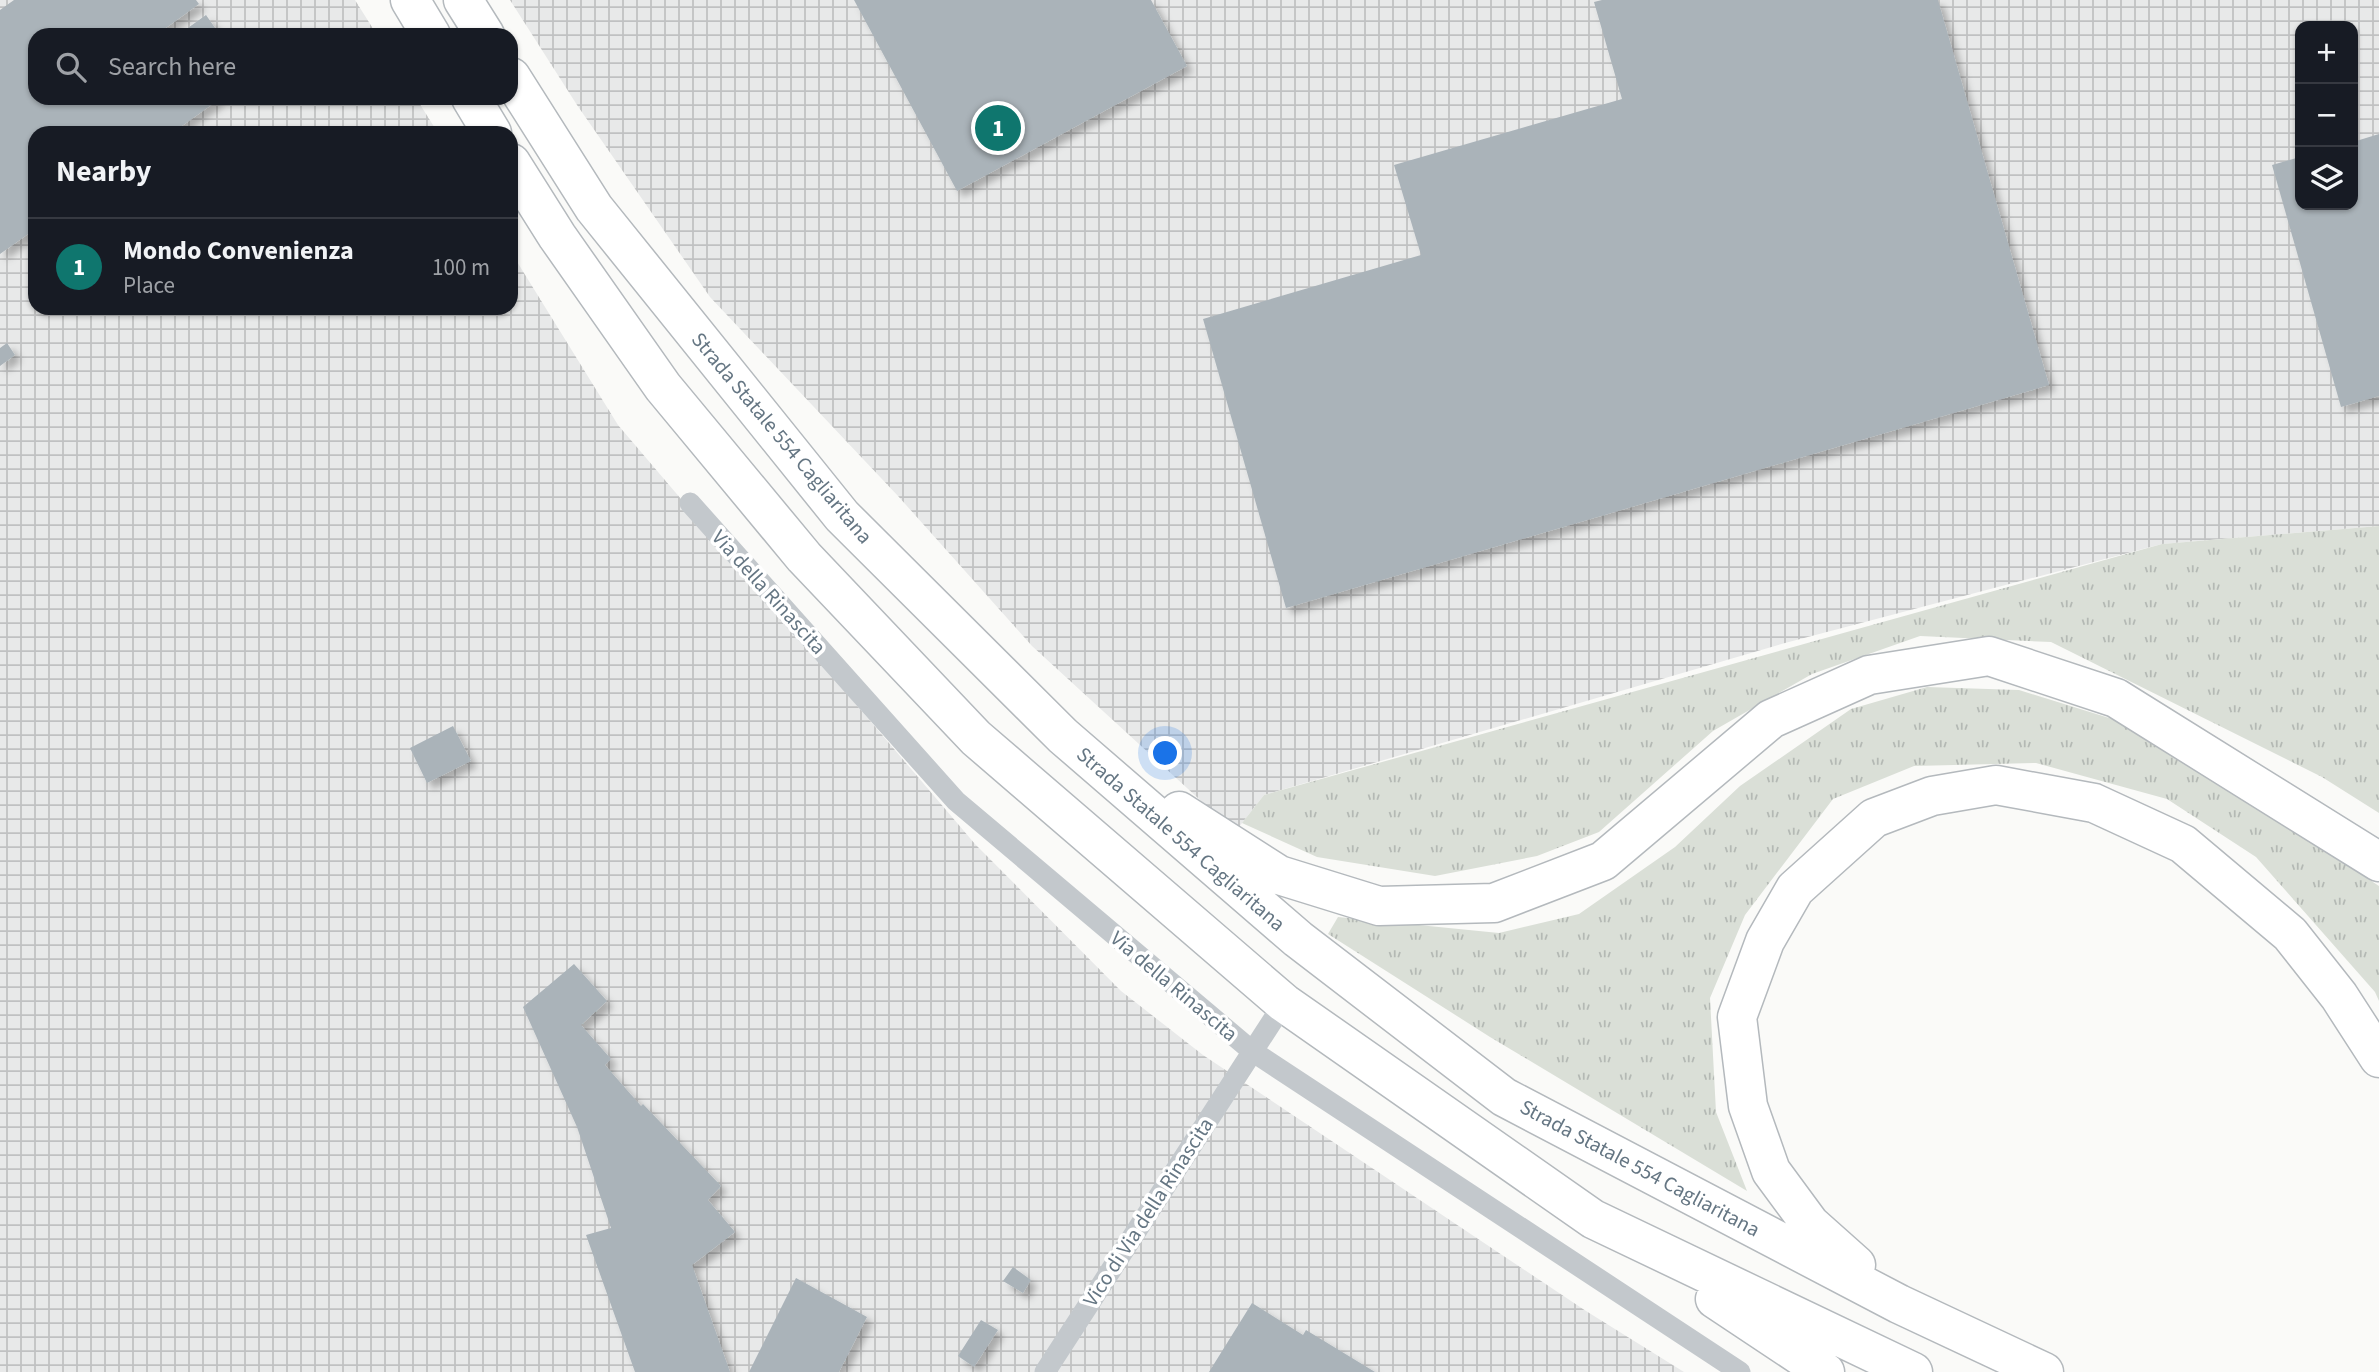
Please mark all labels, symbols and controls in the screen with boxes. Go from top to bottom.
map controls [2295,21,2358,210]
button: + [2295,21,2358,84]
search box [28,28,518,105]
icon: search [52,48,90,86]
text: Search here [108,48,236,85]
button: − [2295,84,2358,147]
pin: 1 [975,102,1021,154]
button: layers [2295,147,2358,210]
text: Nearby [56,150,151,193]
text: Mondo Convenienza [123,232,354,269]
text: 1 [73,251,85,284]
text: 100 m [432,251,490,284]
text: Place [123,269,175,302]
street label: Strada Statale 554 Cagliaritana [684,326,880,550]
street label: Via della Rinascita [705,523,833,661]
your location [1148,736,1182,770]
street label: Strada Statale 554 Cagliaritana [1070,740,1292,938]
street label: Via della Rinascita [1104,924,1244,1048]
street label: Strada Statale 554 Cagliaritana [1515,1092,1765,1244]
street label: Vico di Via della Rinascita [1076,1112,1220,1312]

